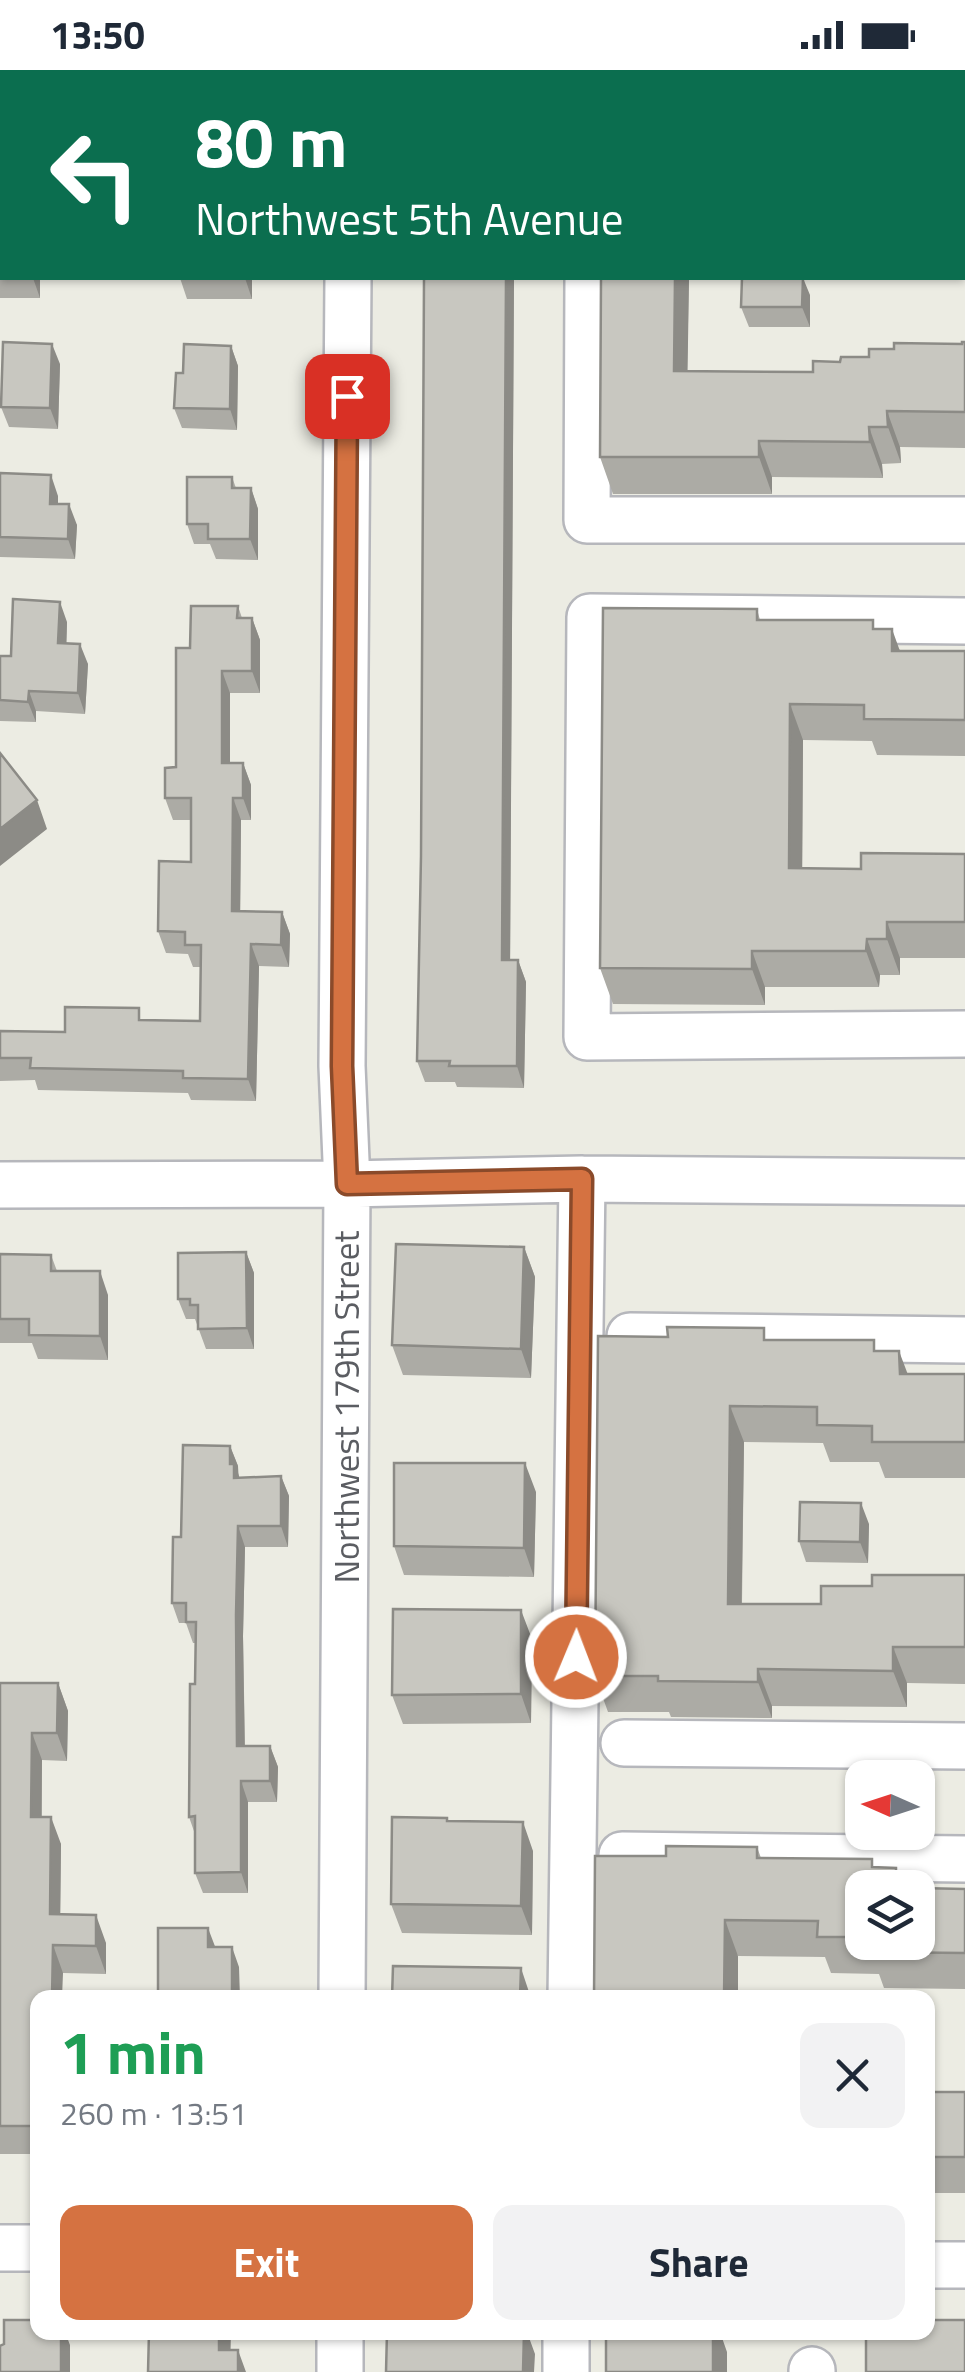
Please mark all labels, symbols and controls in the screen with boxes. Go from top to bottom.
text: 13:50 [50,6,145,64]
text: 80 m [195,88,348,194]
icon: left [30,110,160,240]
text: Northwest 5th Avenue [195,184,624,252]
pin [305,354,390,439]
icon: arrive [320,369,375,424]
street label: Northwest 179th Street [319,1230,373,1584]
position arrow [524,1605,628,1709]
north arrow [845,1760,935,1850]
map controls [845,1760,935,1960]
button: layers [845,1870,935,1960]
text: 1 min [60,2006,206,2097]
button: close [800,2023,905,2128]
text: 260 m · 13:51 [60,2089,247,2137]
button: Exit [60,2205,473,2320]
button: Share [493,2205,905,2320]

